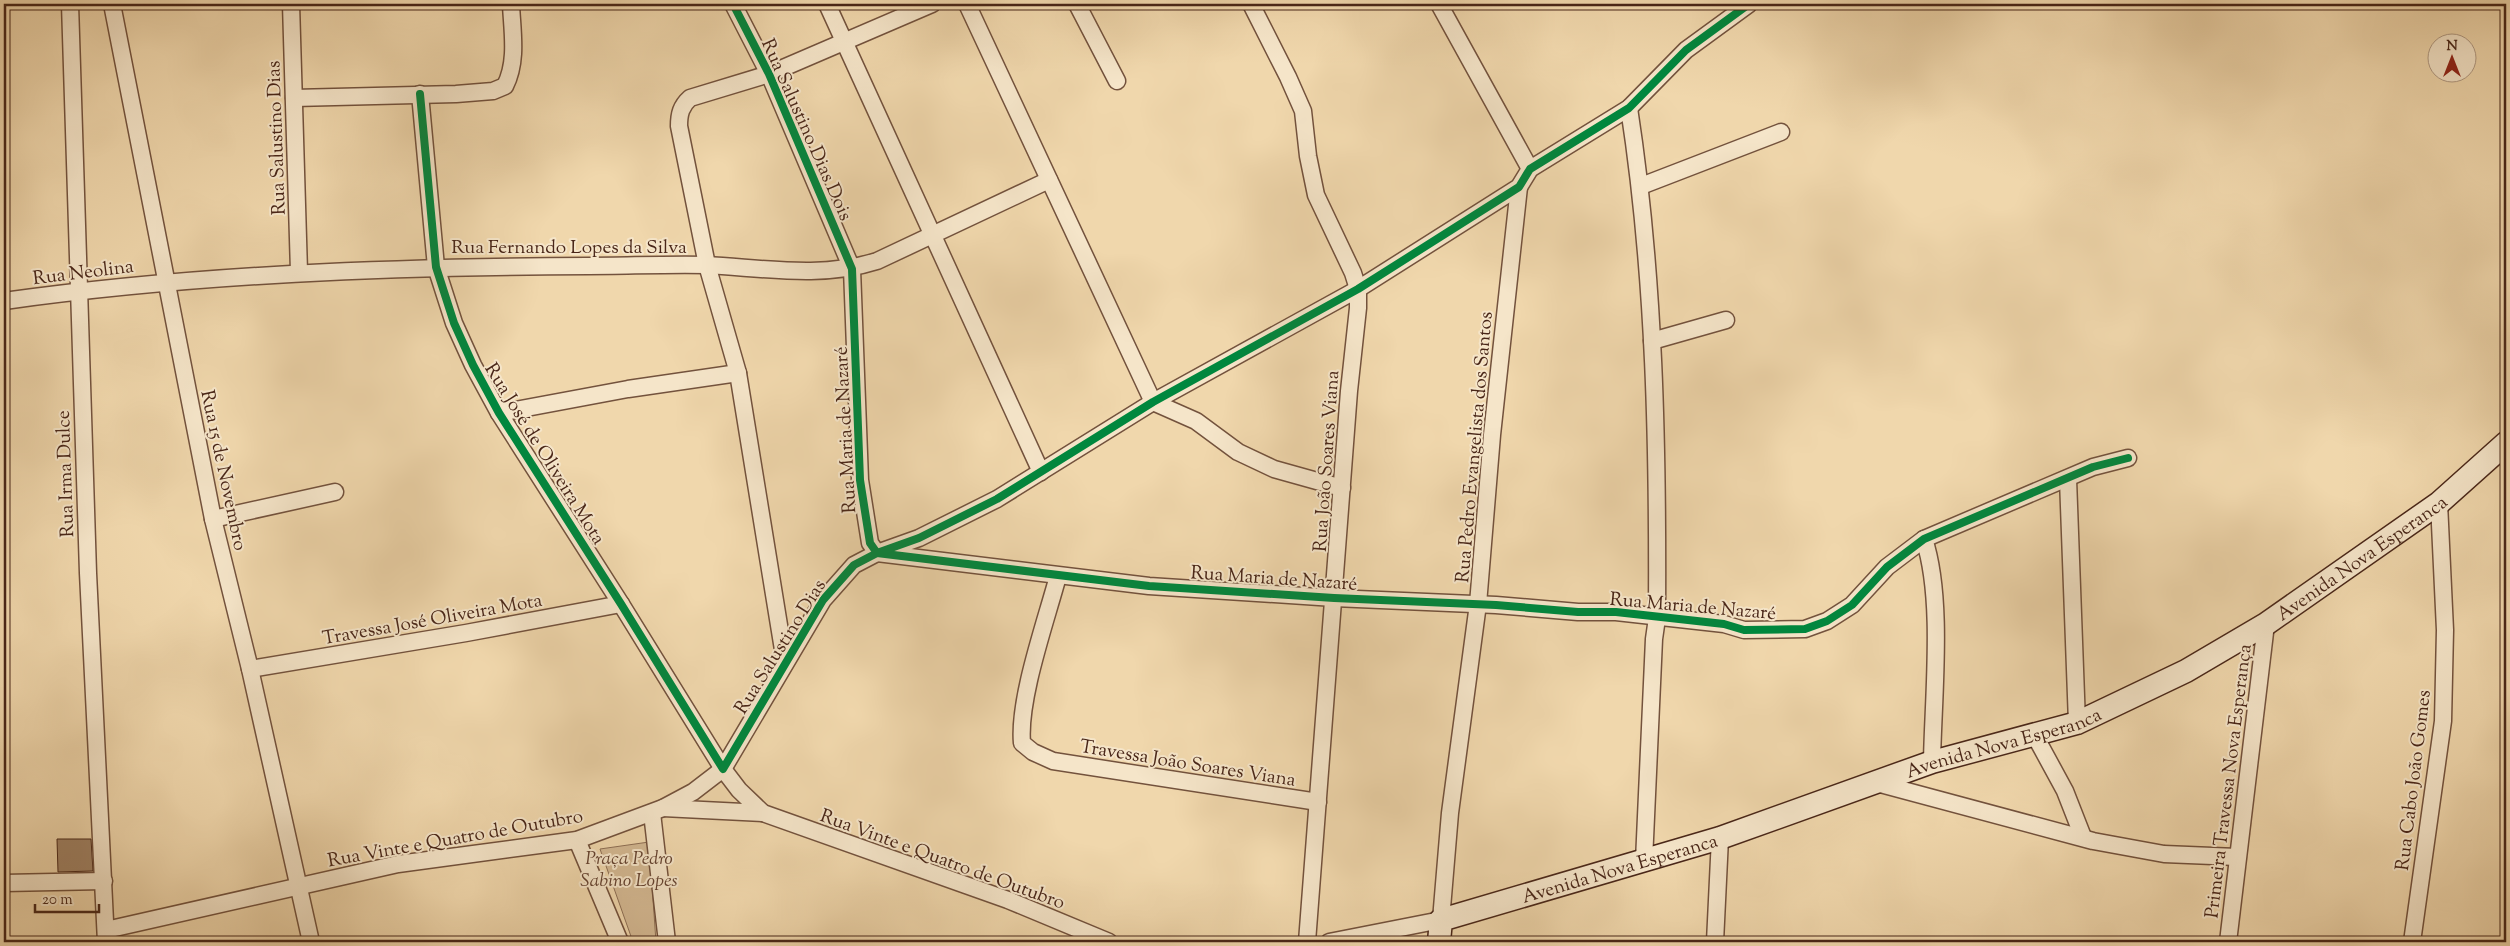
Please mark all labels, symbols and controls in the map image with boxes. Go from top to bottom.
north arrow [2428,32,2478,82]
street label: Rua Salustino Dias Dois [753,35,858,225]
text: N [2446,37,2458,57]
street label: Rua Salustino Dias [261,60,294,216]
street label: Rua Fernando Lopes da Silva [451,235,687,262]
street label: Rua Neolina [31,254,136,293]
street label: Rua Pedro Evangelista dos Santos [1450,310,1501,584]
street label: Rua Maria de Nazaré [829,346,864,514]
street label: Rua José de Oliveira Mota [477,358,611,551]
street label: Rua João Soares Viana [1308,369,1347,553]
street label: Rua 15 de Novembro [192,388,253,553]
street label: Rua Irma Dulce [51,410,82,538]
street label: Avenida Nova Esperanca [2272,490,2455,629]
street label: Rua Maria de Nazaré [1190,560,1358,599]
street label: Rua Salustino Dias [729,575,834,720]
street label: Rua Maria de Nazaré [1608,587,1777,628]
street label: Travessa José Oliveira Mota [320,588,545,653]
street label: Primeira Travessa Nova Esperança [2199,642,2260,920]
street label: Rua Cabo João Gomes [2390,688,2439,872]
street label: Avenida Nova Esperanca [1902,702,2107,786]
street label: Travessa João Soares Viana [1078,734,1298,795]
street label: Rua Vinte e Quatro de Outubro [816,803,1068,917]
street label: Rua Vinte e Quatro de Outubro [326,804,585,875]
street label: Avenida Nova Esperanca [1519,828,1721,912]
park label: Praça Pedro Sabino Lopes [580,846,678,895]
scale bar [35,881,99,913]
text: 20 m [42,890,73,911]

